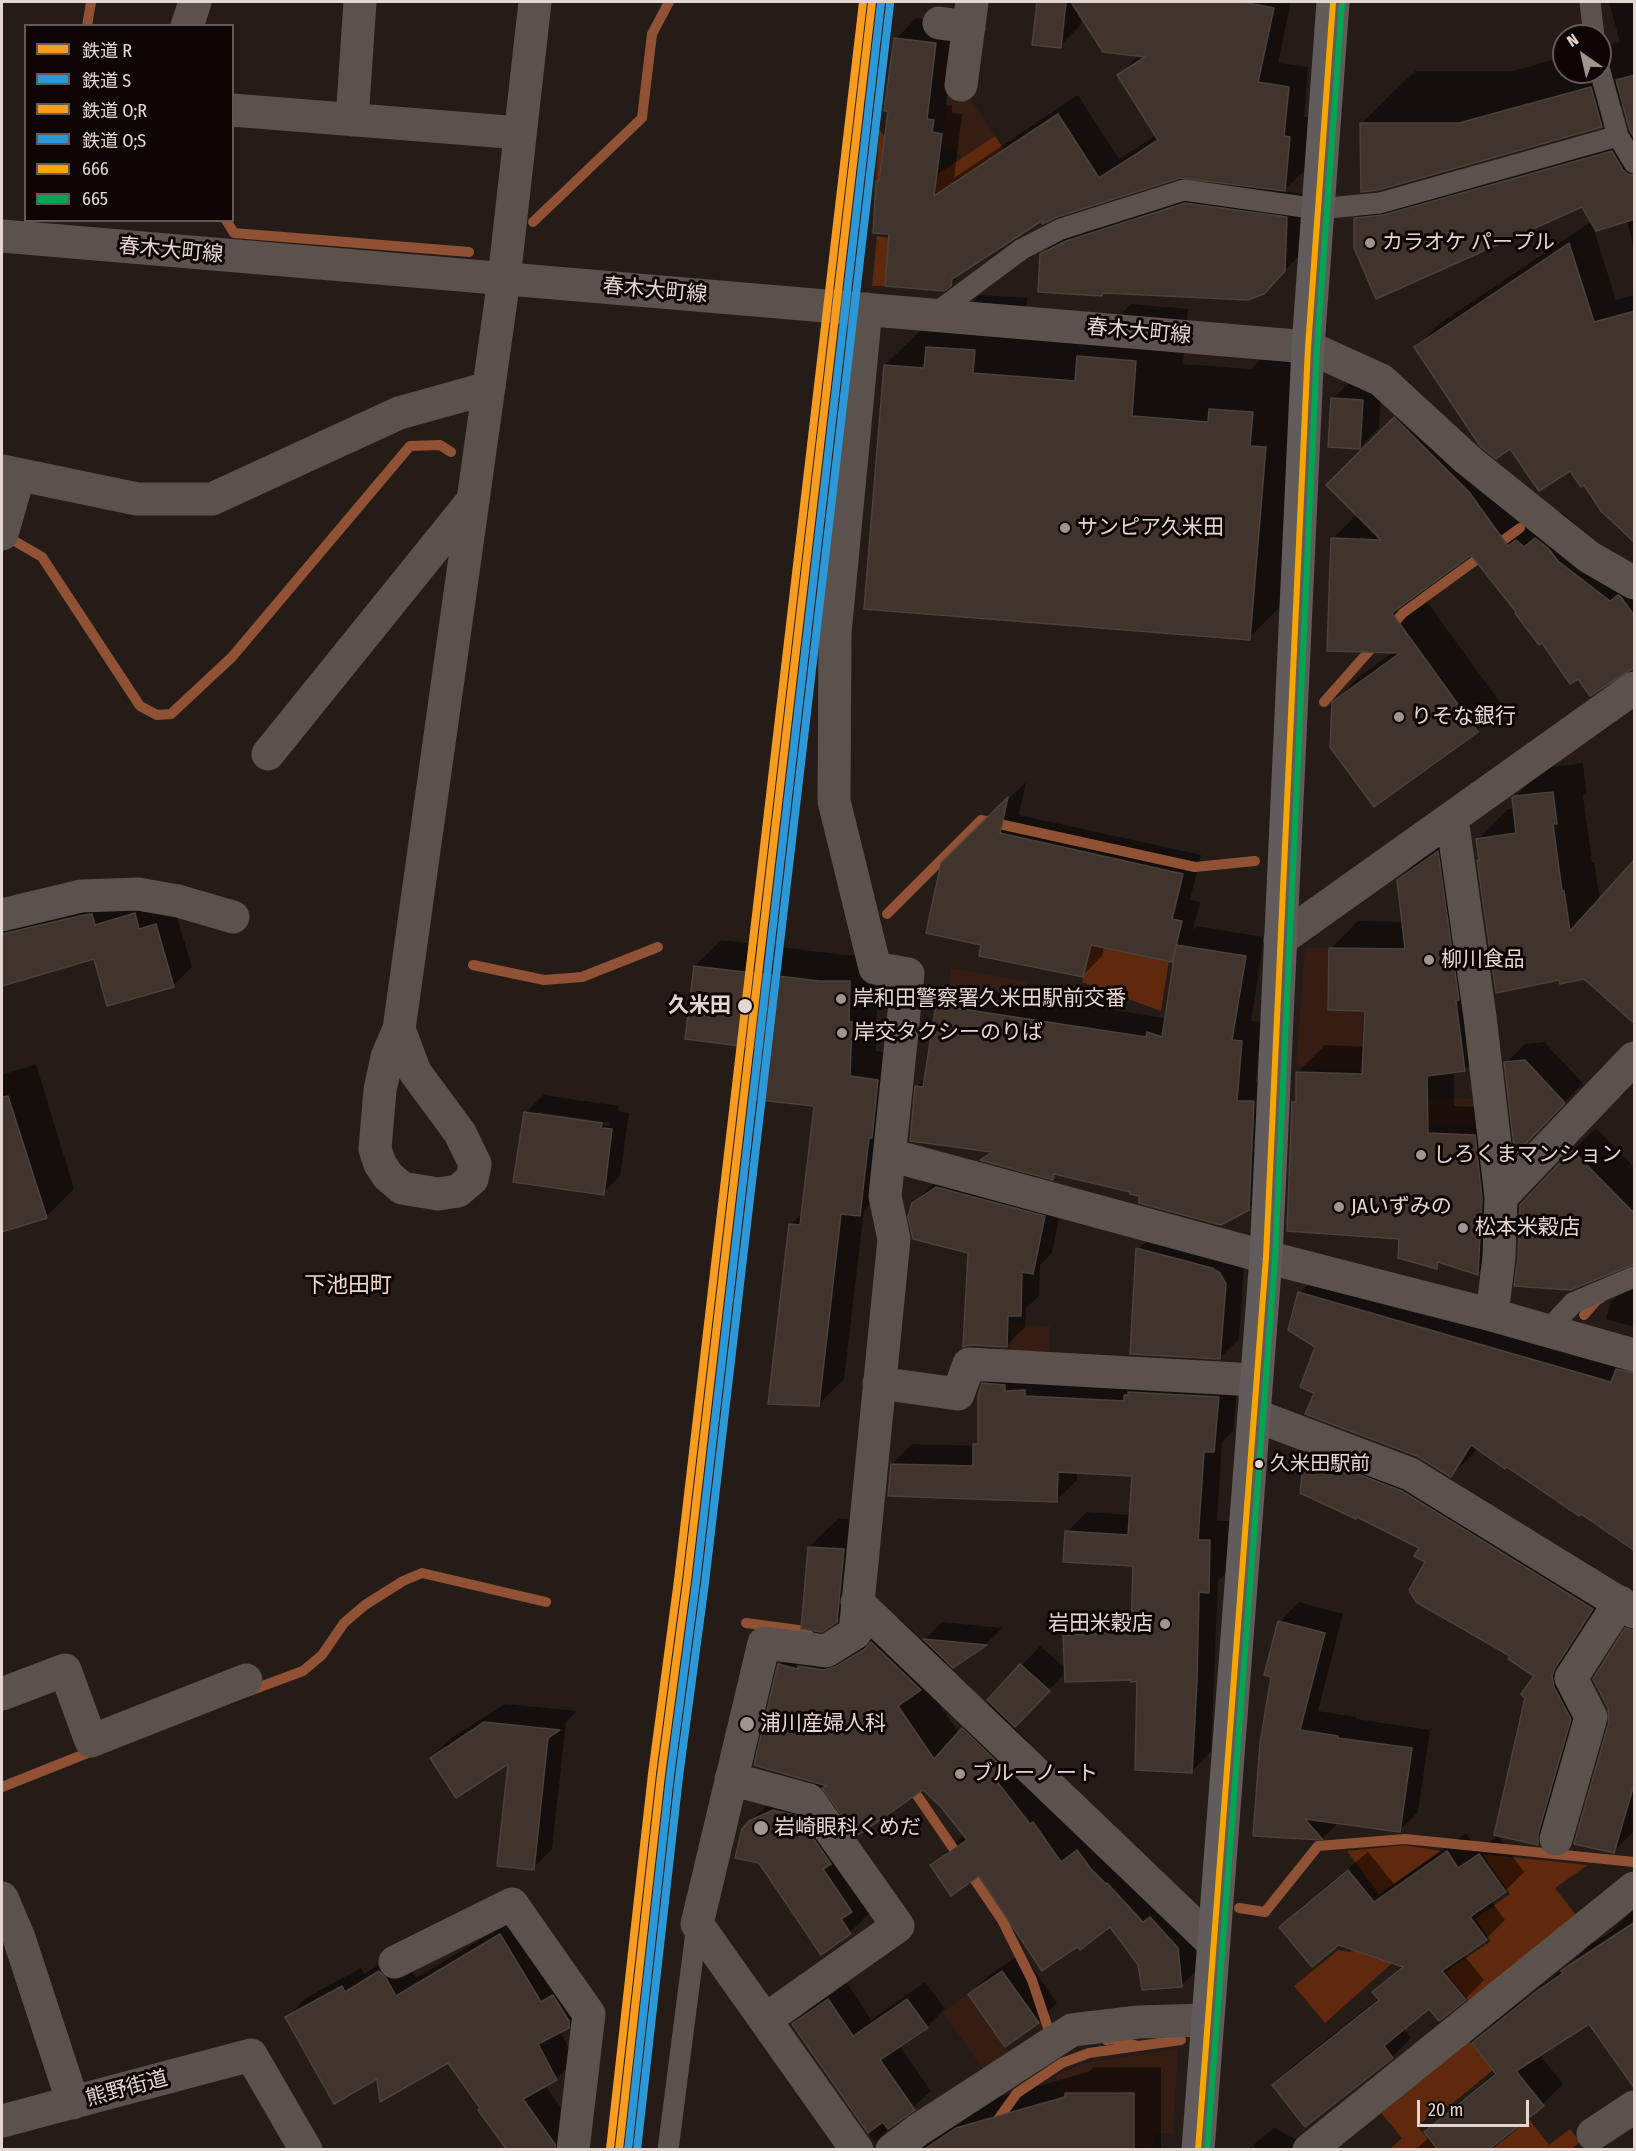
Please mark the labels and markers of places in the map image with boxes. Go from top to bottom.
place label: カラオケ パープル [1382,230,1555,256]
marker: カラオケ パープル [1363,236,1377,250]
place label: サンピア久米田 [1077,515,1224,541]
marker: サンピア久米田 [1058,521,1072,535]
place label: りそな銀行 [1411,704,1516,730]
marker: りそな銀行 [1392,710,1406,724]
place label: 柳川食品 [1441,947,1525,973]
marker: 柳川食品 [1422,953,1436,967]
place label: 岸和田警察署久米田駅前交番 [853,986,1126,1012]
marker: 岸和田警察署久米田駅前交番 [834,992,848,1006]
place label: 久米田 [668,993,731,1019]
marker: 久米田 [736,997,754,1015]
place label: 岸交タクシーのりば [854,1020,1043,1046]
marker: 岸交タクシーのりば [835,1026,849,1040]
place label: しろくまマンション [1433,1142,1622,1168]
marker: しろくまマンション [1414,1148,1428,1162]
place label: JAいずみの [1351,1194,1452,1220]
marker: JAいずみの [1332,1200,1346,1214]
place label: 松本米穀店 [1475,1215,1580,1241]
marker: 松本米穀店 [1456,1221,1470,1235]
place label: 久米田駅前 [1270,1452,1370,1476]
marker: 久米田駅前 [1253,1458,1265,1470]
place label: 岩田米穀店 [1048,1611,1153,1637]
marker: 岩田米穀店 [1158,1617,1172,1631]
place label: 浦川産婦人科 [760,1711,886,1737]
marker: 浦川産婦人科 [738,1715,756,1733]
place label: ブルーノート [972,1761,1098,1787]
marker: ブルーノート [953,1767,967,1781]
place label: 岩崎眼科くめだ [774,1815,921,1841]
marker: 岩崎眼科くめだ [752,1819,770,1837]

